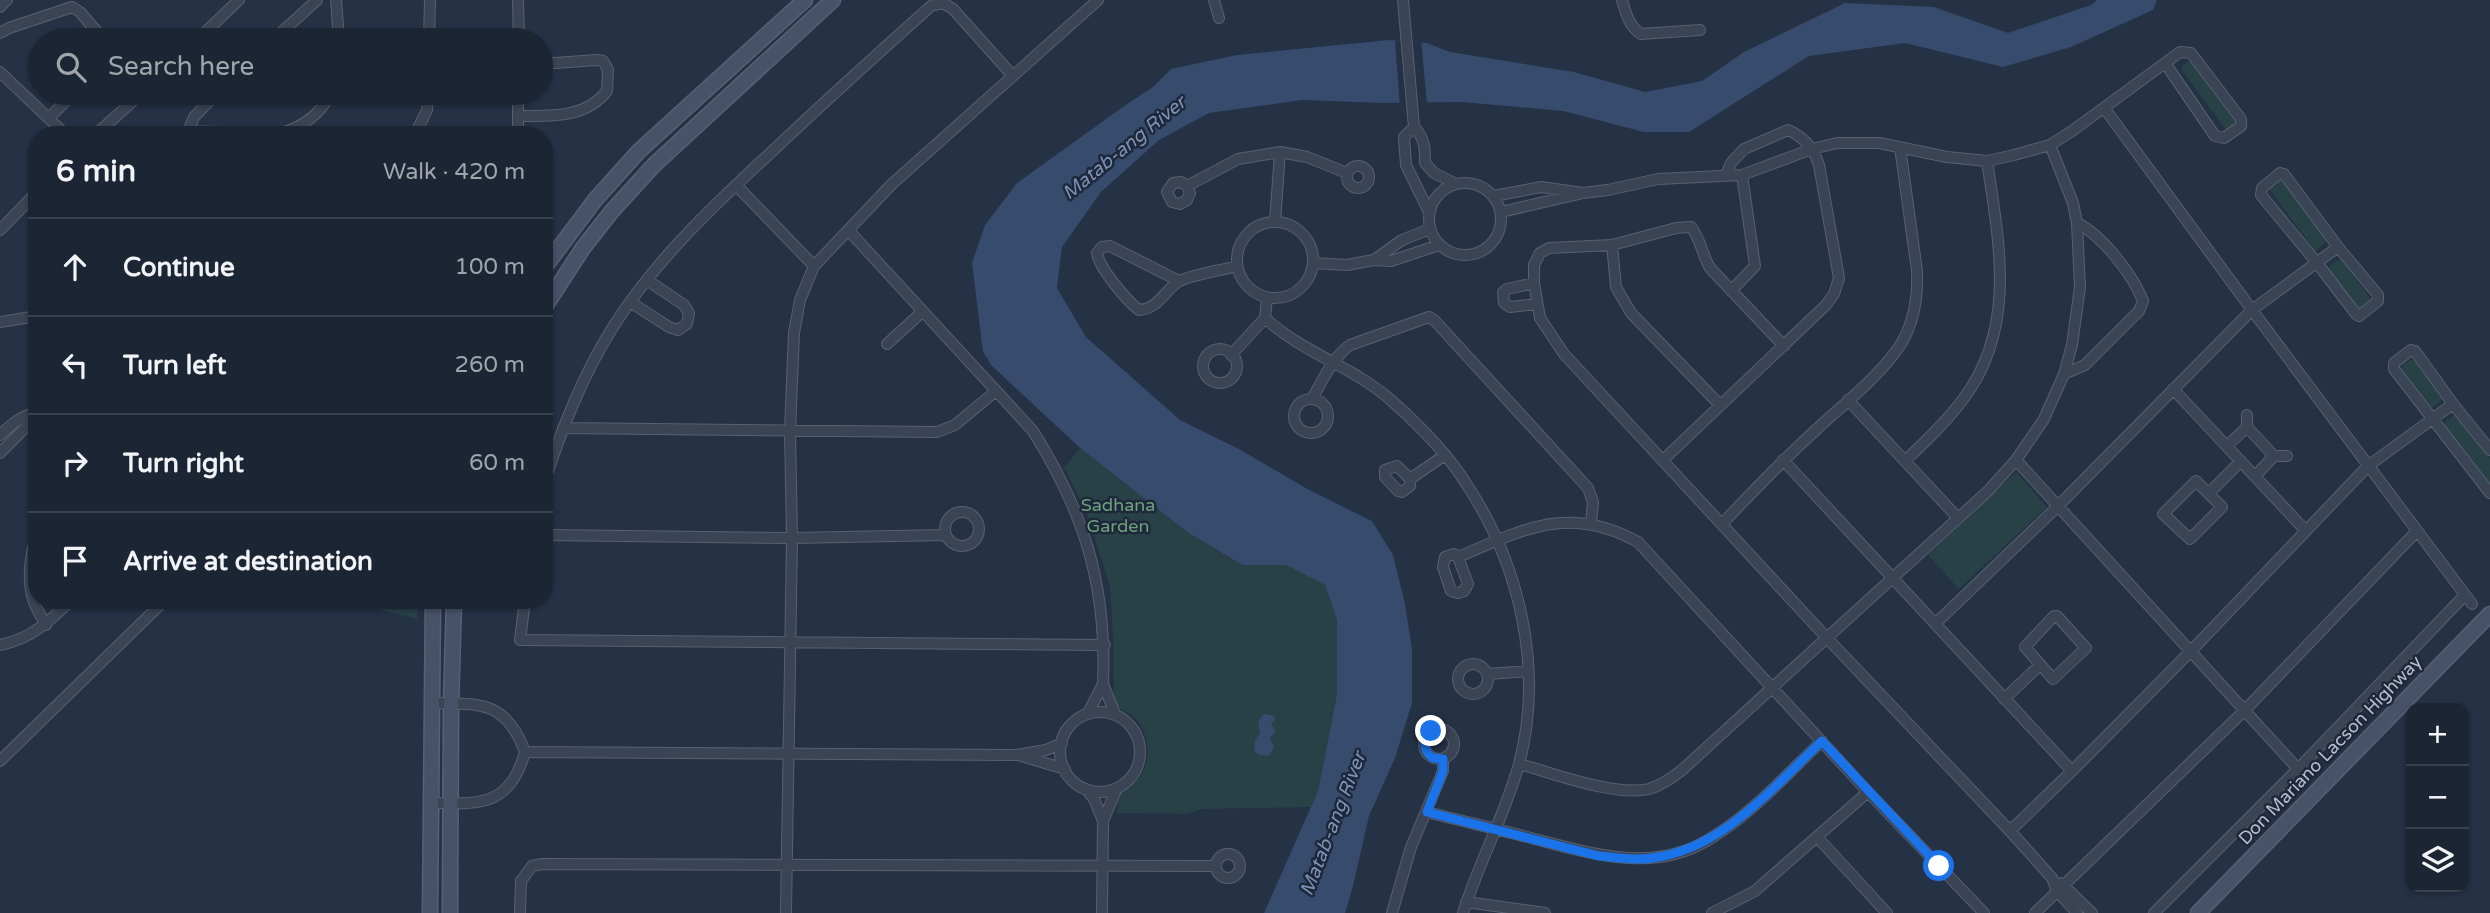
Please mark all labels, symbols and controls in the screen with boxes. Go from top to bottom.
search box [28,28,553,105]
icon: search [52,48,90,86]
text: Search here [108,51,254,82]
water label: Matab-ang River [1058,90,1192,204]
text: 6 min [56,153,136,190]
text: Walk · 420 m [383,158,525,186]
icon: ahead [56,248,94,286]
text: Continue [123,252,235,283]
text: 100 m [455,253,525,281]
icon: left [56,346,94,384]
text: Turn left [123,350,226,381]
text: 260 m [455,351,525,379]
icon: right [56,444,94,482]
text: Turn right [123,448,244,479]
text: 60 m [469,449,525,477]
park label: Sadhana Garden [1081,494,1155,537]
icon: arrive [56,542,94,580]
text: Arrive at destination [123,546,373,577]
street label: Don Mariano Lacson Highway [2234,651,2427,849]
map controls [2406,703,2469,892]
button: + [2406,703,2469,766]
route end [1415,715,1446,746]
water label: Matab-ang River [1296,747,1371,899]
button: − [2406,766,2469,829]
button: layers [2406,829,2469,892]
route start [1923,850,1954,881]

